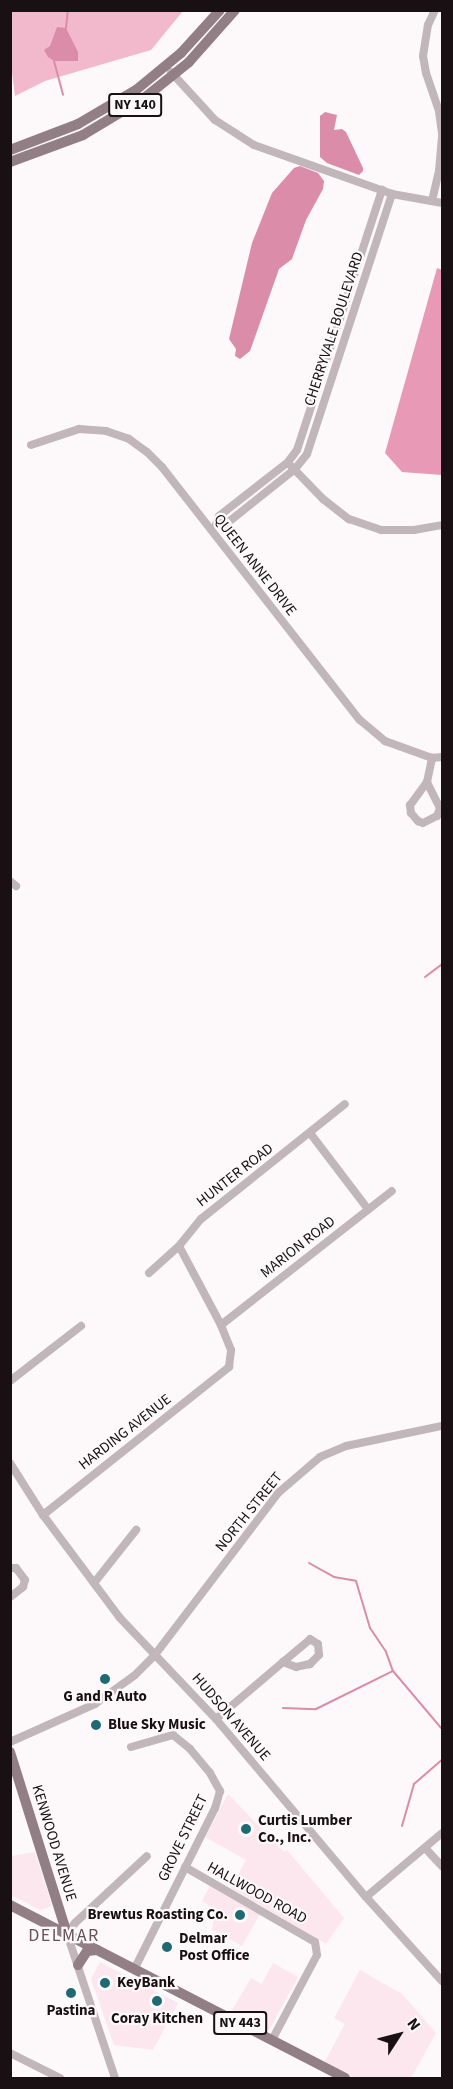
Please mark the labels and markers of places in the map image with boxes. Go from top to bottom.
marker: G and R Auto [98,1672,112,1686]
place label: G and R Auto [63,1688,147,1706]
place label: Blue Sky Music [108,1716,206,1734]
marker: Blue Sky Music [89,1718,103,1732]
place label: Curtis Lumber Co., Inc. [258,1811,352,1846]
marker: Curtis Lumber Co., Inc. [239,1822,253,1836]
place label: Brewtus Roasting Co. [88,1906,228,1924]
marker: Brewtus Roasting Co. [233,1908,247,1922]
place label: Delmar Post Office [179,1929,250,1964]
marker: Delmar Post Office [160,1940,174,1954]
place label: KeyBank [117,1974,175,1992]
marker: KeyBank [98,1976,112,1990]
marker: Pastina [64,1986,78,2000]
marker: Coray Kitchen [150,1994,164,2008]
place label: Pastina [46,2002,96,2020]
place label: Coray Kitchen [111,2010,203,2028]

